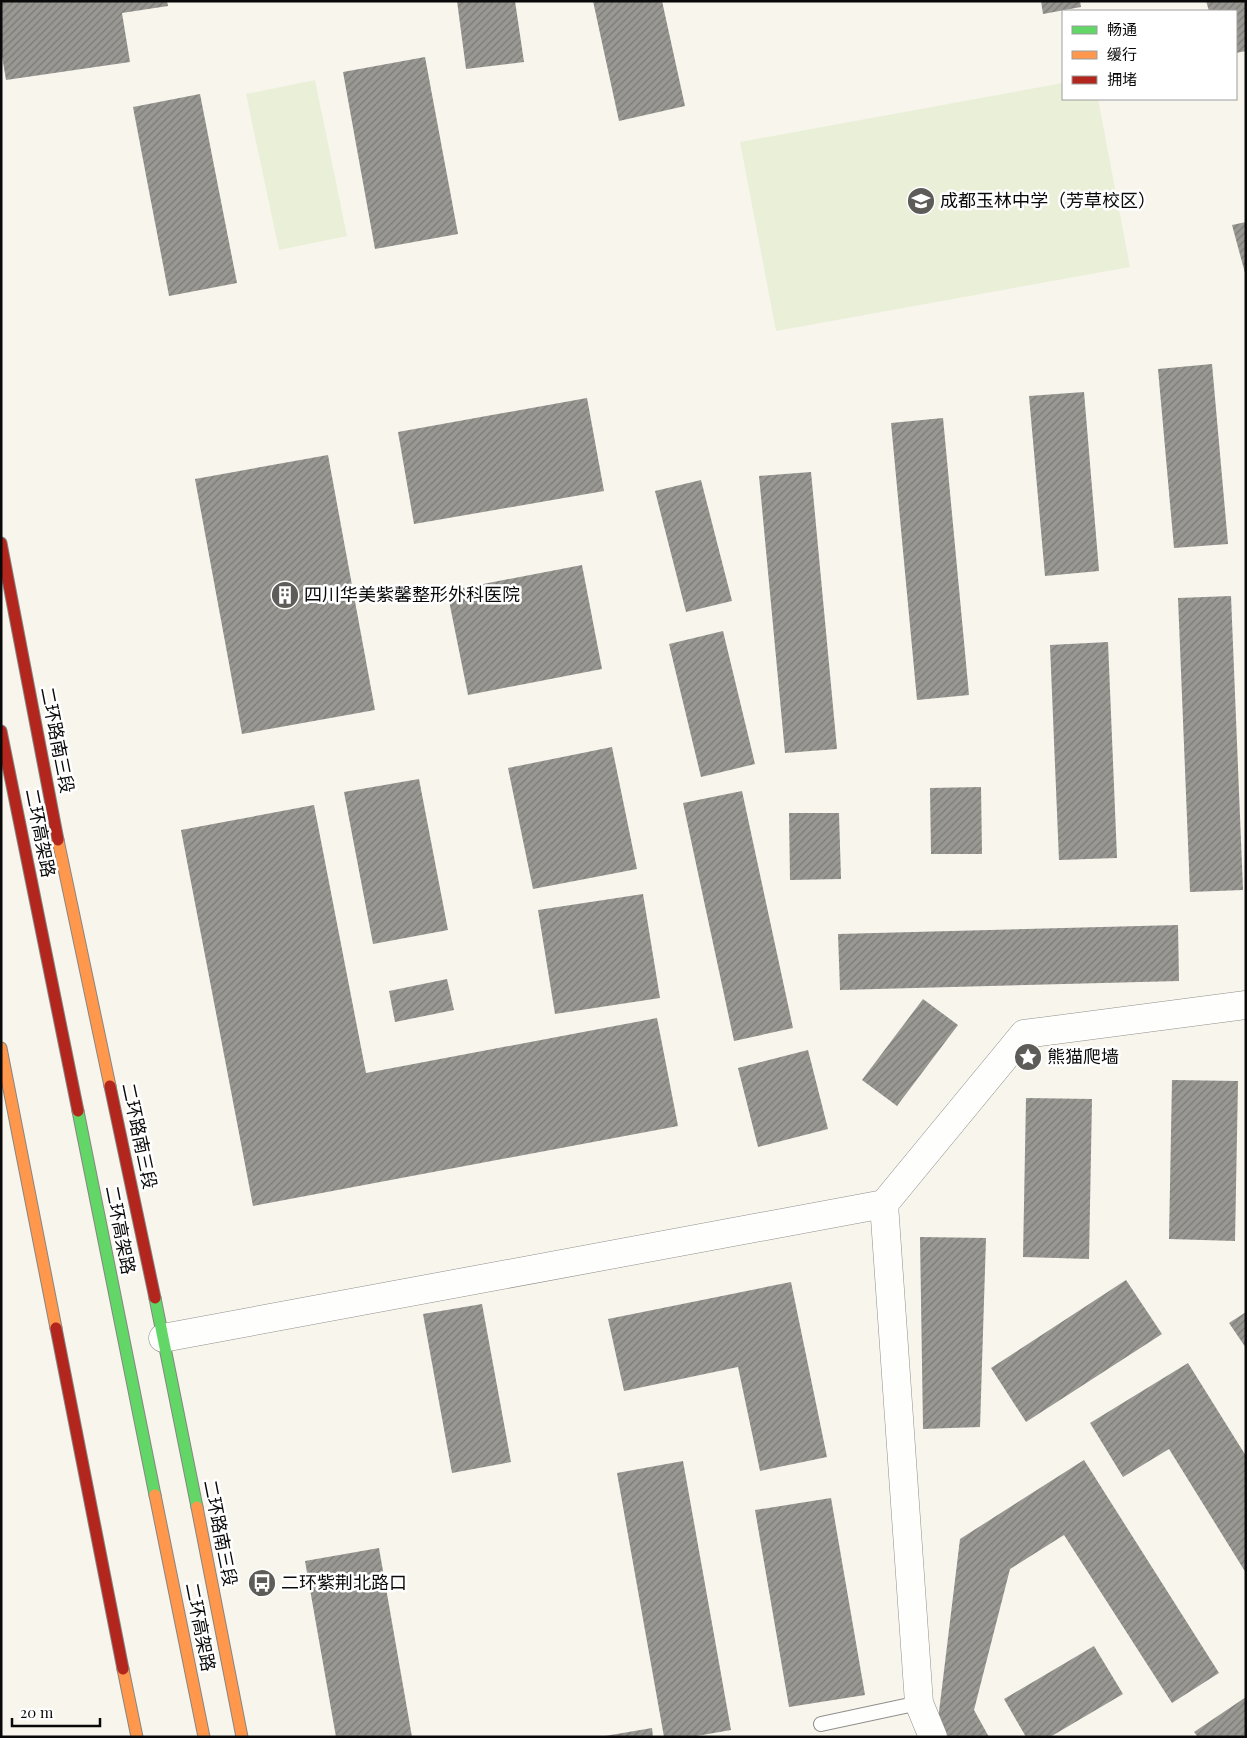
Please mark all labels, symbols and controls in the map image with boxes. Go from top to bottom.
legend [1062,10,1237,100]
text: 畅通 [1107,19,1137,39]
text: 缓行 [1107,44,1137,64]
text: 拥堵 [1107,69,1137,89]
school or university icon: 成都玉林中学（芳草校区） [906,186,936,216]
place label: 成都玉林中学（芳草校区） [940,188,1156,212]
building icon: 四川华美紫馨整形外科医院 [270,580,300,610]
place label: 四川华美紫馨整形外科医院 [304,582,520,606]
street label: 二环路南三段 [36,685,80,795]
street label: 二环高架路 [21,786,61,879]
place icon: 熊猫爬墙 [1013,1042,1043,1072]
place label: 熊猫爬墙 [1047,1044,1119,1068]
street label: 二环路南三段 [117,1080,163,1191]
street label: 二环高架路 [101,1183,141,1276]
street label: 二环路南三段 [199,1478,243,1588]
bus stop icon: 二环紫荆北路口 [247,1568,277,1598]
place label: 二环紫荆北路口 [281,1570,407,1594]
street label: 二环高架路 [181,1580,221,1673]
scale bar [12,1696,100,1728]
text: 20 m [20,1702,54,1722]

